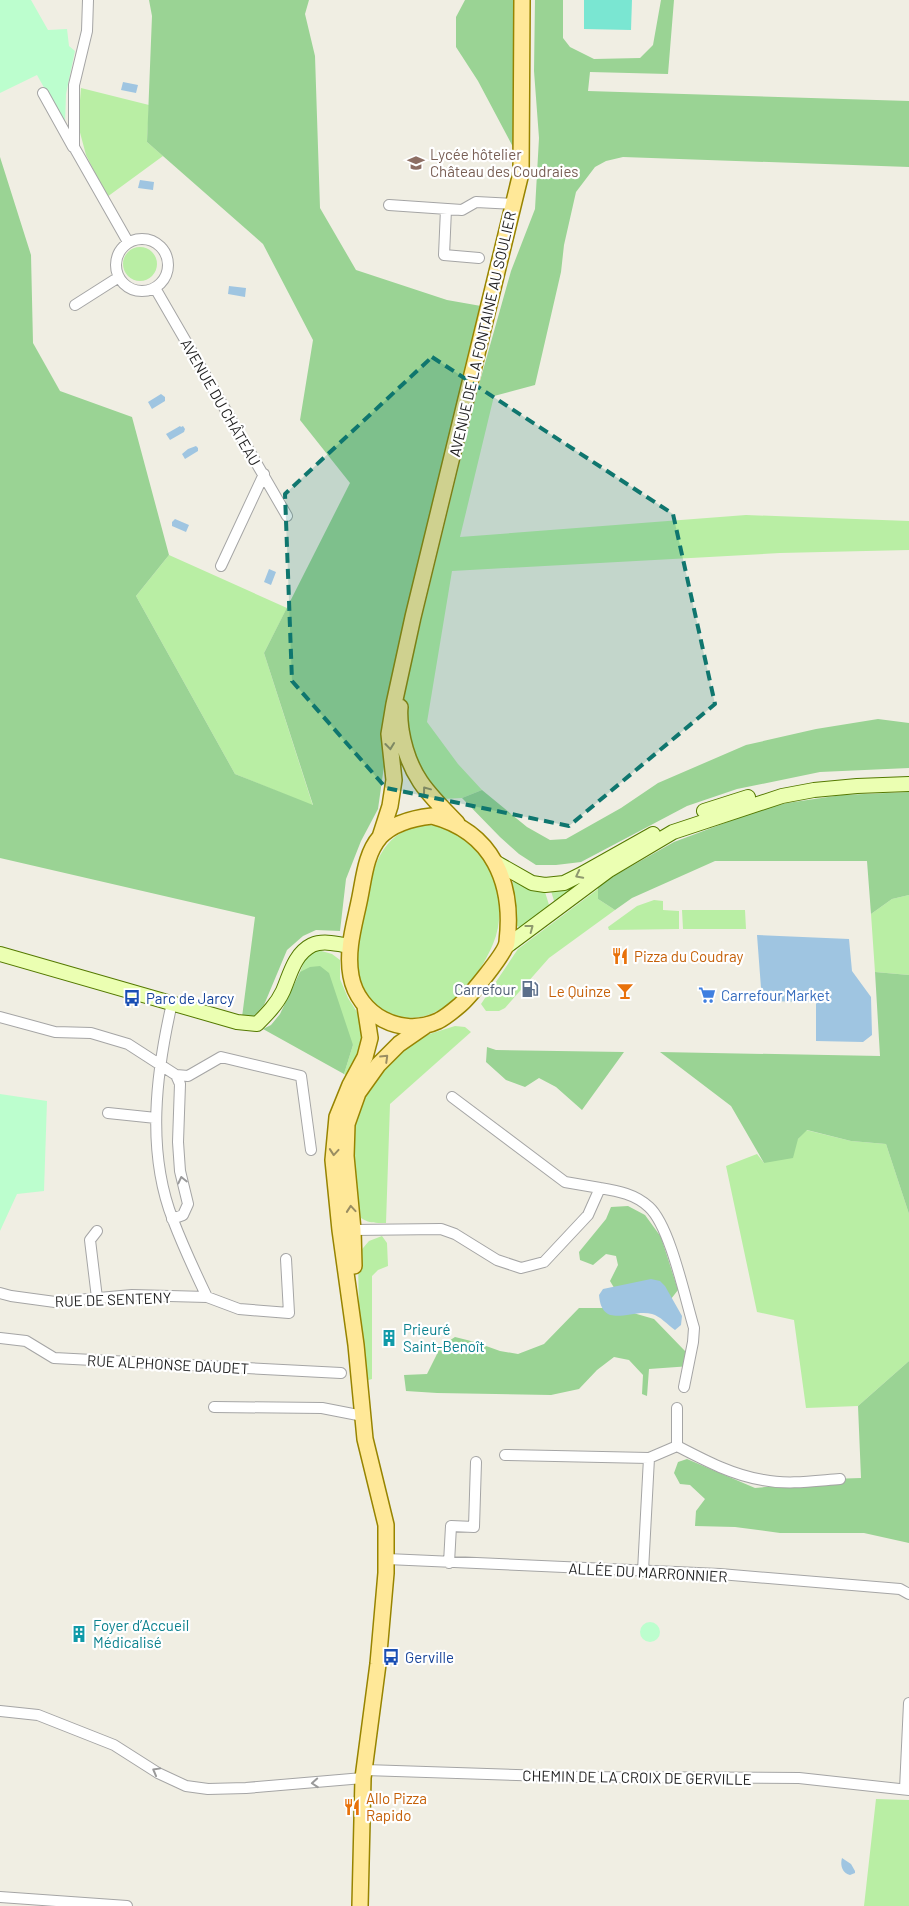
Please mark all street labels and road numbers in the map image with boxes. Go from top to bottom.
street label: AVENUE DE LA FONTAINE AU SOULIER [445,209,519,459]
street label: AVENUE DU CHÂTEAU [177,335,265,469]
street label: RUE DE SENTENY [54,1288,172,1310]
street label: RUE ALPHONSE DAUDET [87,1351,249,1377]
street label: ALLÉE DU MARRONNIER [568,1559,728,1585]
street label: CHEMIN DE LA CROIX DE GERVILLE [522,1766,752,1788]

